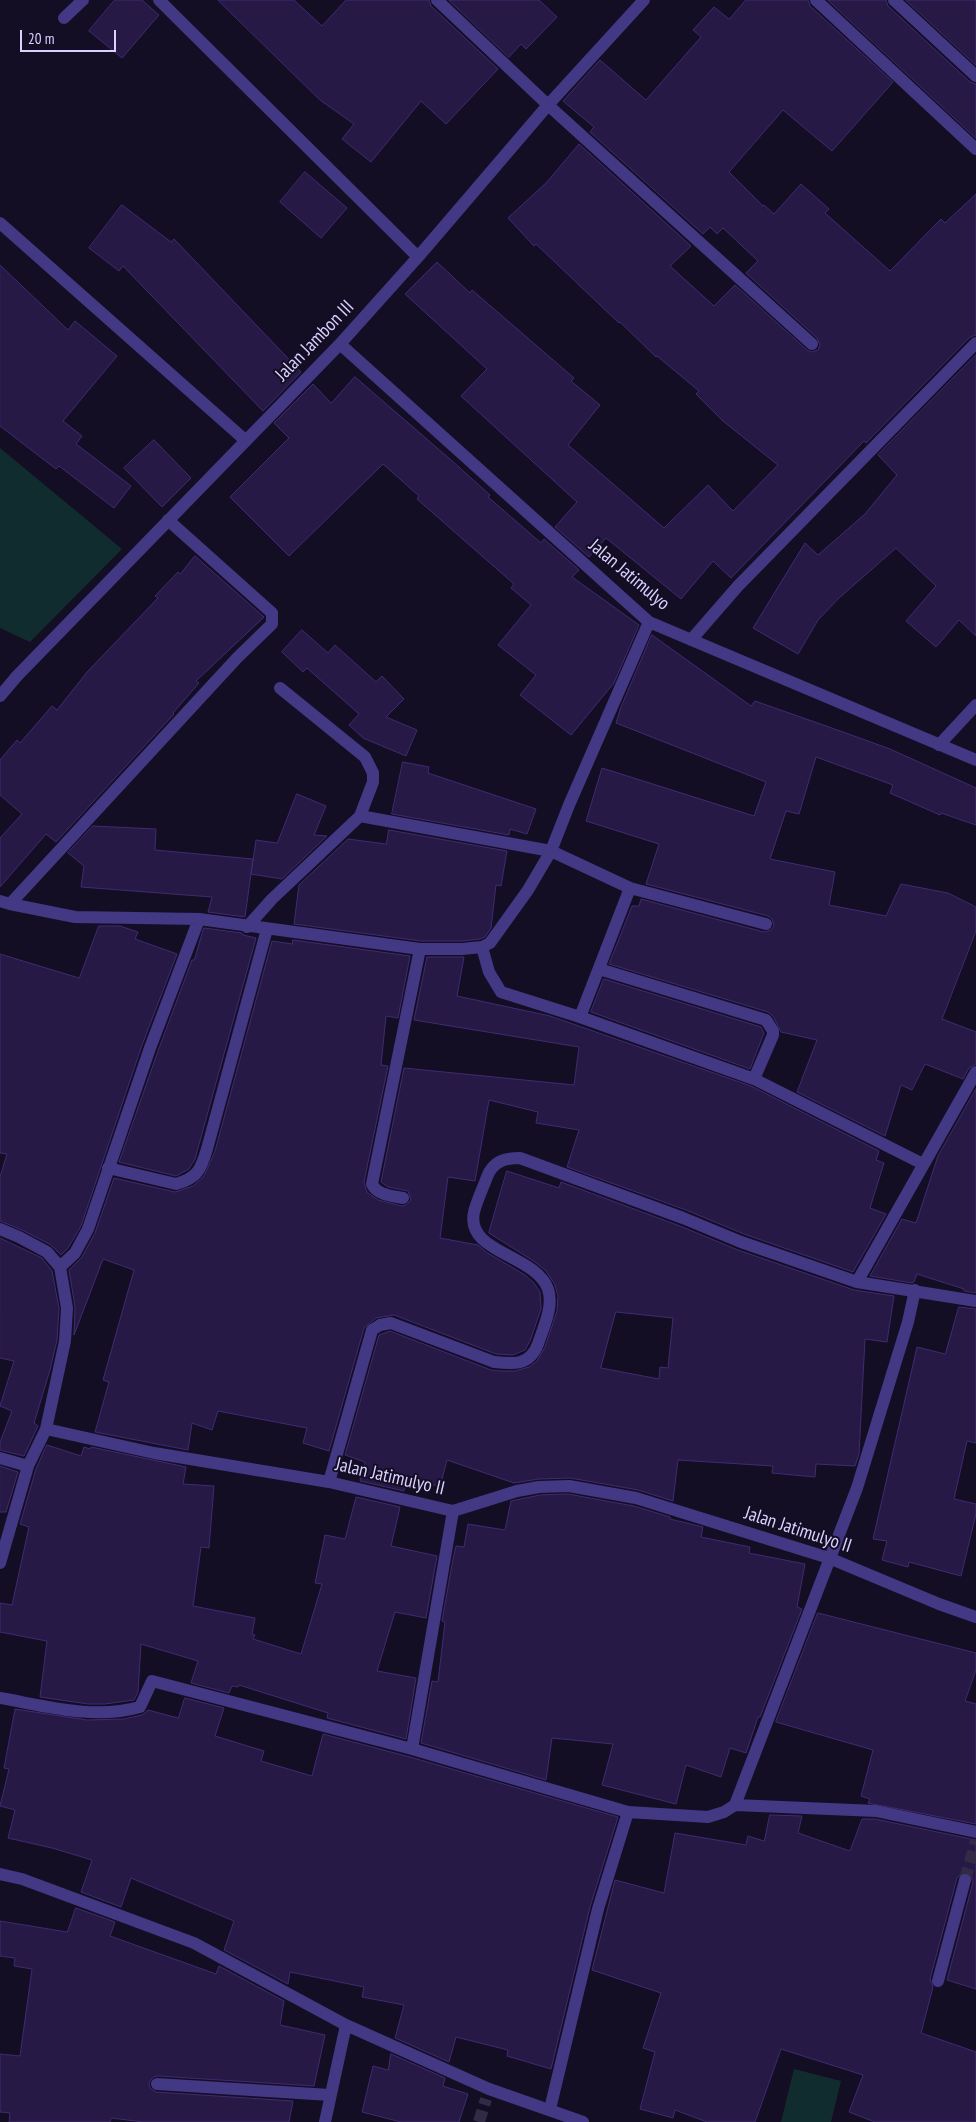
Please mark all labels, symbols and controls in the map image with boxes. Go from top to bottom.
scale bar [22,20,119,52]
text: 20 m [28,29,54,48]
street label: Jalan Jambon III [271,296,359,386]
street label: Jalan Jatimulyo [584,535,674,615]
street label: Jalan Jatimulyo II [333,1453,447,1501]
street label: Jalan Jatimulyo II [742,1502,854,1558]

